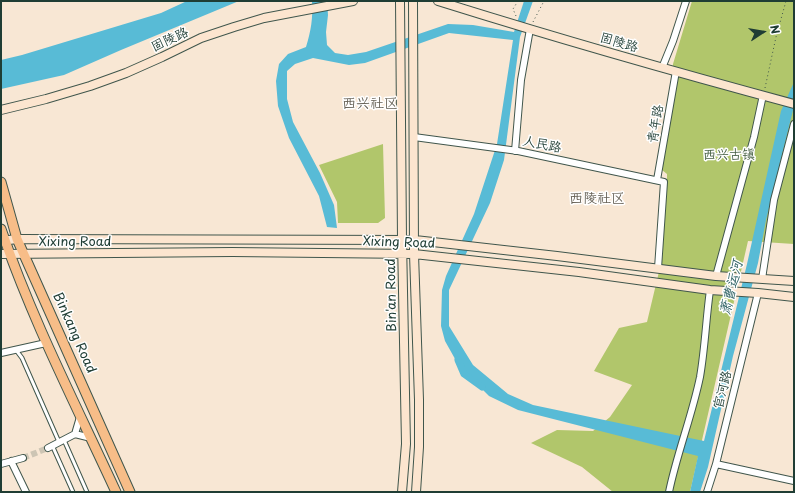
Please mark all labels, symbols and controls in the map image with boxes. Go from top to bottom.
north arrow [743,12,783,52]
text: N [766,23,784,35]
street label: 固陵路 [149,25,191,55]
street label: 固陵路 [598,30,640,56]
district label: 西兴社区 [342,96,398,112]
street label: 青年路 [645,103,667,145]
street label: 人民路 [521,134,563,156]
park label: 西兴古镇 [703,147,755,163]
district label: 西陵社区 [569,191,625,207]
street label: Xixing Road [39,234,111,250]
street label: Xixing Road [362,234,436,252]
street label: Bin'an Road [384,258,400,332]
water label: 萧曹运河 [717,259,747,317]
street label: Binkang Road [49,290,99,376]
street label: 官河路 [711,369,735,411]

